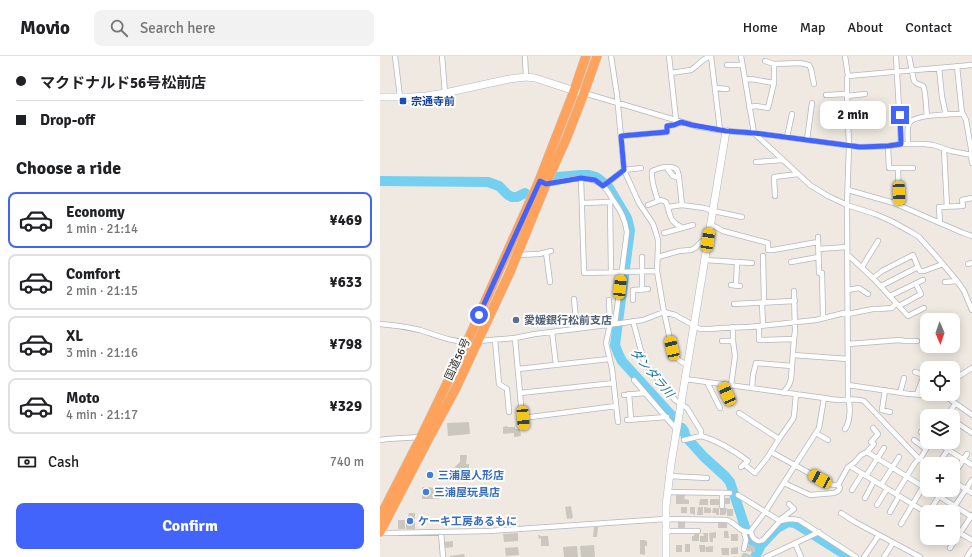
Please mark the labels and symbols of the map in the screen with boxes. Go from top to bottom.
place label: 宗通寺前 [411,95,455,108]
marker: 宗通寺前 [398,96,408,106]
callout: 2 min [820,101,886,129]
route end [891,106,909,124]
car [893,181,905,205]
car [700,227,716,253]
car [613,274,627,300]
route start [470,306,488,324]
north arrow [920,313,960,353]
place label: 愛媛銀行松前支店 [524,314,612,327]
marker: 愛媛銀行松前支店 [511,315,521,325]
car [663,335,681,361]
street label: 国道56号 [442,336,473,382]
water label: ダンダラ川 [627,346,678,403]
car [717,381,737,407]
car [516,406,530,430]
car [807,468,833,490]
place label: 三浦屋人形店 [438,469,504,482]
marker: 三浦屋人形店 [425,470,435,480]
place label: 三浦屋玩具店 [434,486,500,499]
marker: 三浦屋玩具店 [421,487,431,497]
place label: ケーキ工房あるもに [418,515,517,528]
marker: ケーキ工房あるもに [405,516,415,526]

